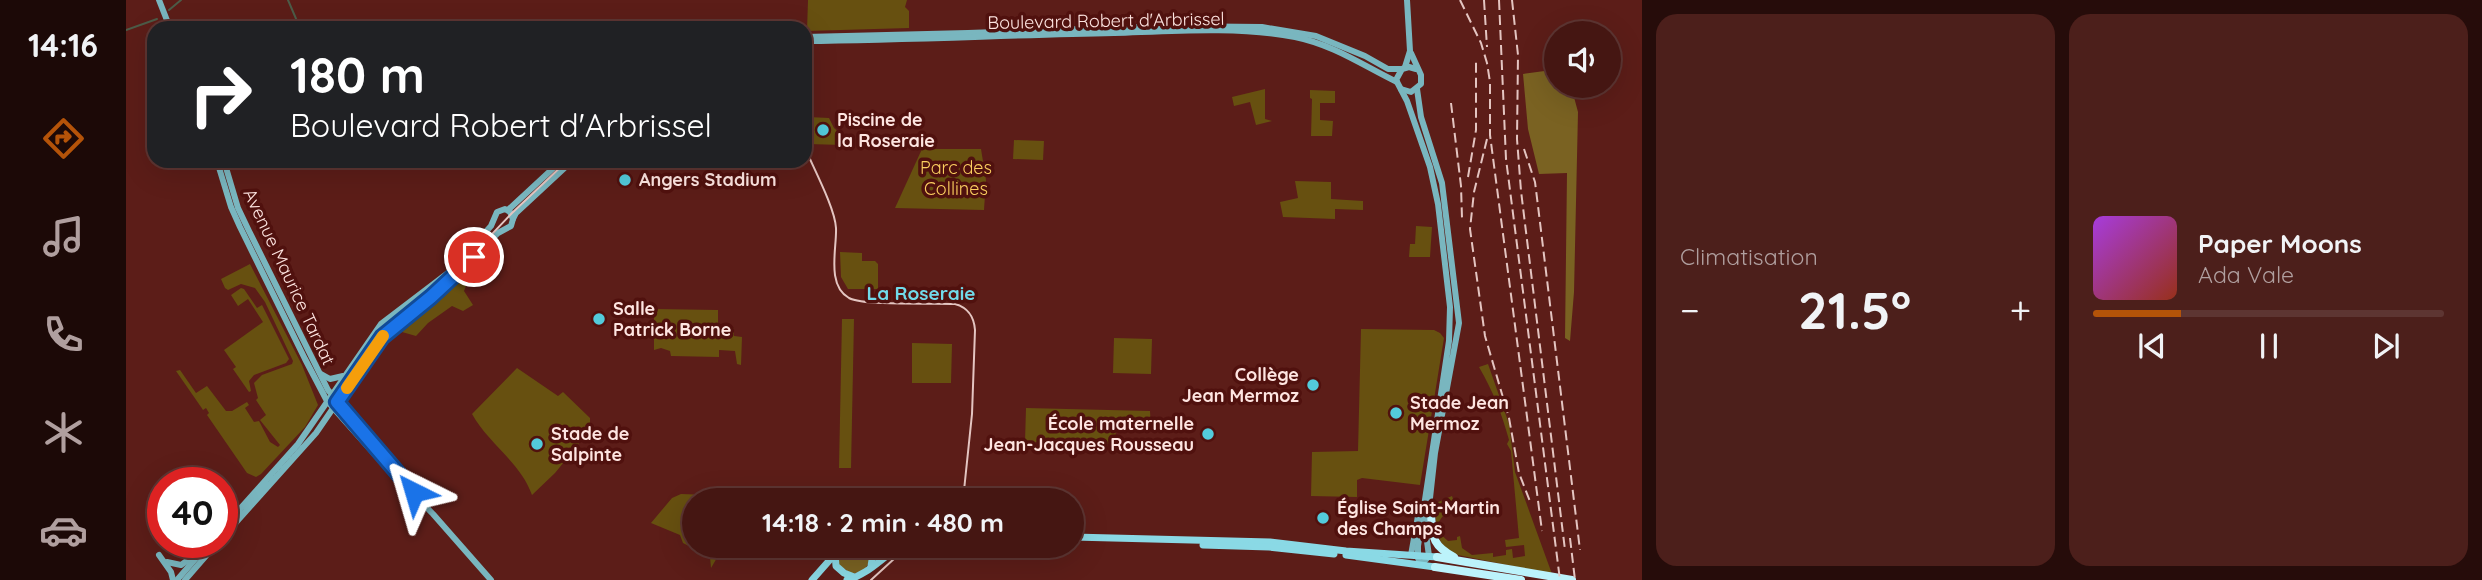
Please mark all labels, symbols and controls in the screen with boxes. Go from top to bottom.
street label: Boulevard Robert d'Arbrissel [987,7,1225,34]
map controls [1544,21,1621,98]
button: sound [1544,21,1621,98]
text: 14:16 [28,25,98,65]
text: 180 m [290,44,425,105]
icon: right [175,49,266,140]
text: Boulevard Robert d'Arbrissel [290,105,712,145]
place label: Piscine de la Roseraie [837,108,935,152]
icon: directions [39,114,88,163]
marker: Piscine de la Roseraie [815,122,831,138]
park label: Parc des Collines [920,156,992,200]
place label: Angers Stadium [639,168,777,191]
marker: Angers Stadium [617,172,633,188]
street label: Avenue Maurice Tardat [238,185,340,369]
icon: music [39,212,88,261]
pin [444,227,504,287]
text: Paper Moons [2198,227,2362,260]
icon: arrive [455,238,493,276]
text: Climatisation [1680,242,1818,271]
text: Ada Vale [2198,260,2294,289]
text: 21.5° [1798,277,1911,342]
district label: La Roseraie [867,281,975,305]
text: − [1680,286,1700,334]
text: + [2010,286,2031,334]
place label: Salle Patrick Borne [613,297,731,341]
icon: phone [39,310,88,359]
marker: Salle Patrick Borne [591,311,607,327]
icon: previous [2133,327,2171,365]
icon: pause [2250,327,2288,365]
icon: next [2367,327,2405,365]
place label: Collège Jean Mermoz [1182,363,1299,407]
marker: Collège Jean Mermoz [1305,377,1321,393]
place label: Stade Jean Mermoz [1410,391,1509,435]
marker: Stade Jean Mermoz [1388,405,1404,421]
icon: climate [39,408,88,457]
place label: École maternelle Jean-Jacques Rousseau [984,412,1194,456]
place label: Stade de Salpinte [551,422,629,466]
marker: École maternelle Jean-Jacques Rousseau [1200,426,1216,442]
marker: Stade de Salpinte [529,436,545,452]
position arrow [377,455,451,529]
speed limit sign: 40 [147,467,238,558]
place label: Église Saint-Martin des Champs [1337,496,1500,540]
icon: car [39,506,88,555]
text: 14:18 · 2 min · 480 m [762,506,1004,539]
marker: Église Saint-Martin des Champs [1315,510,1331,526]

